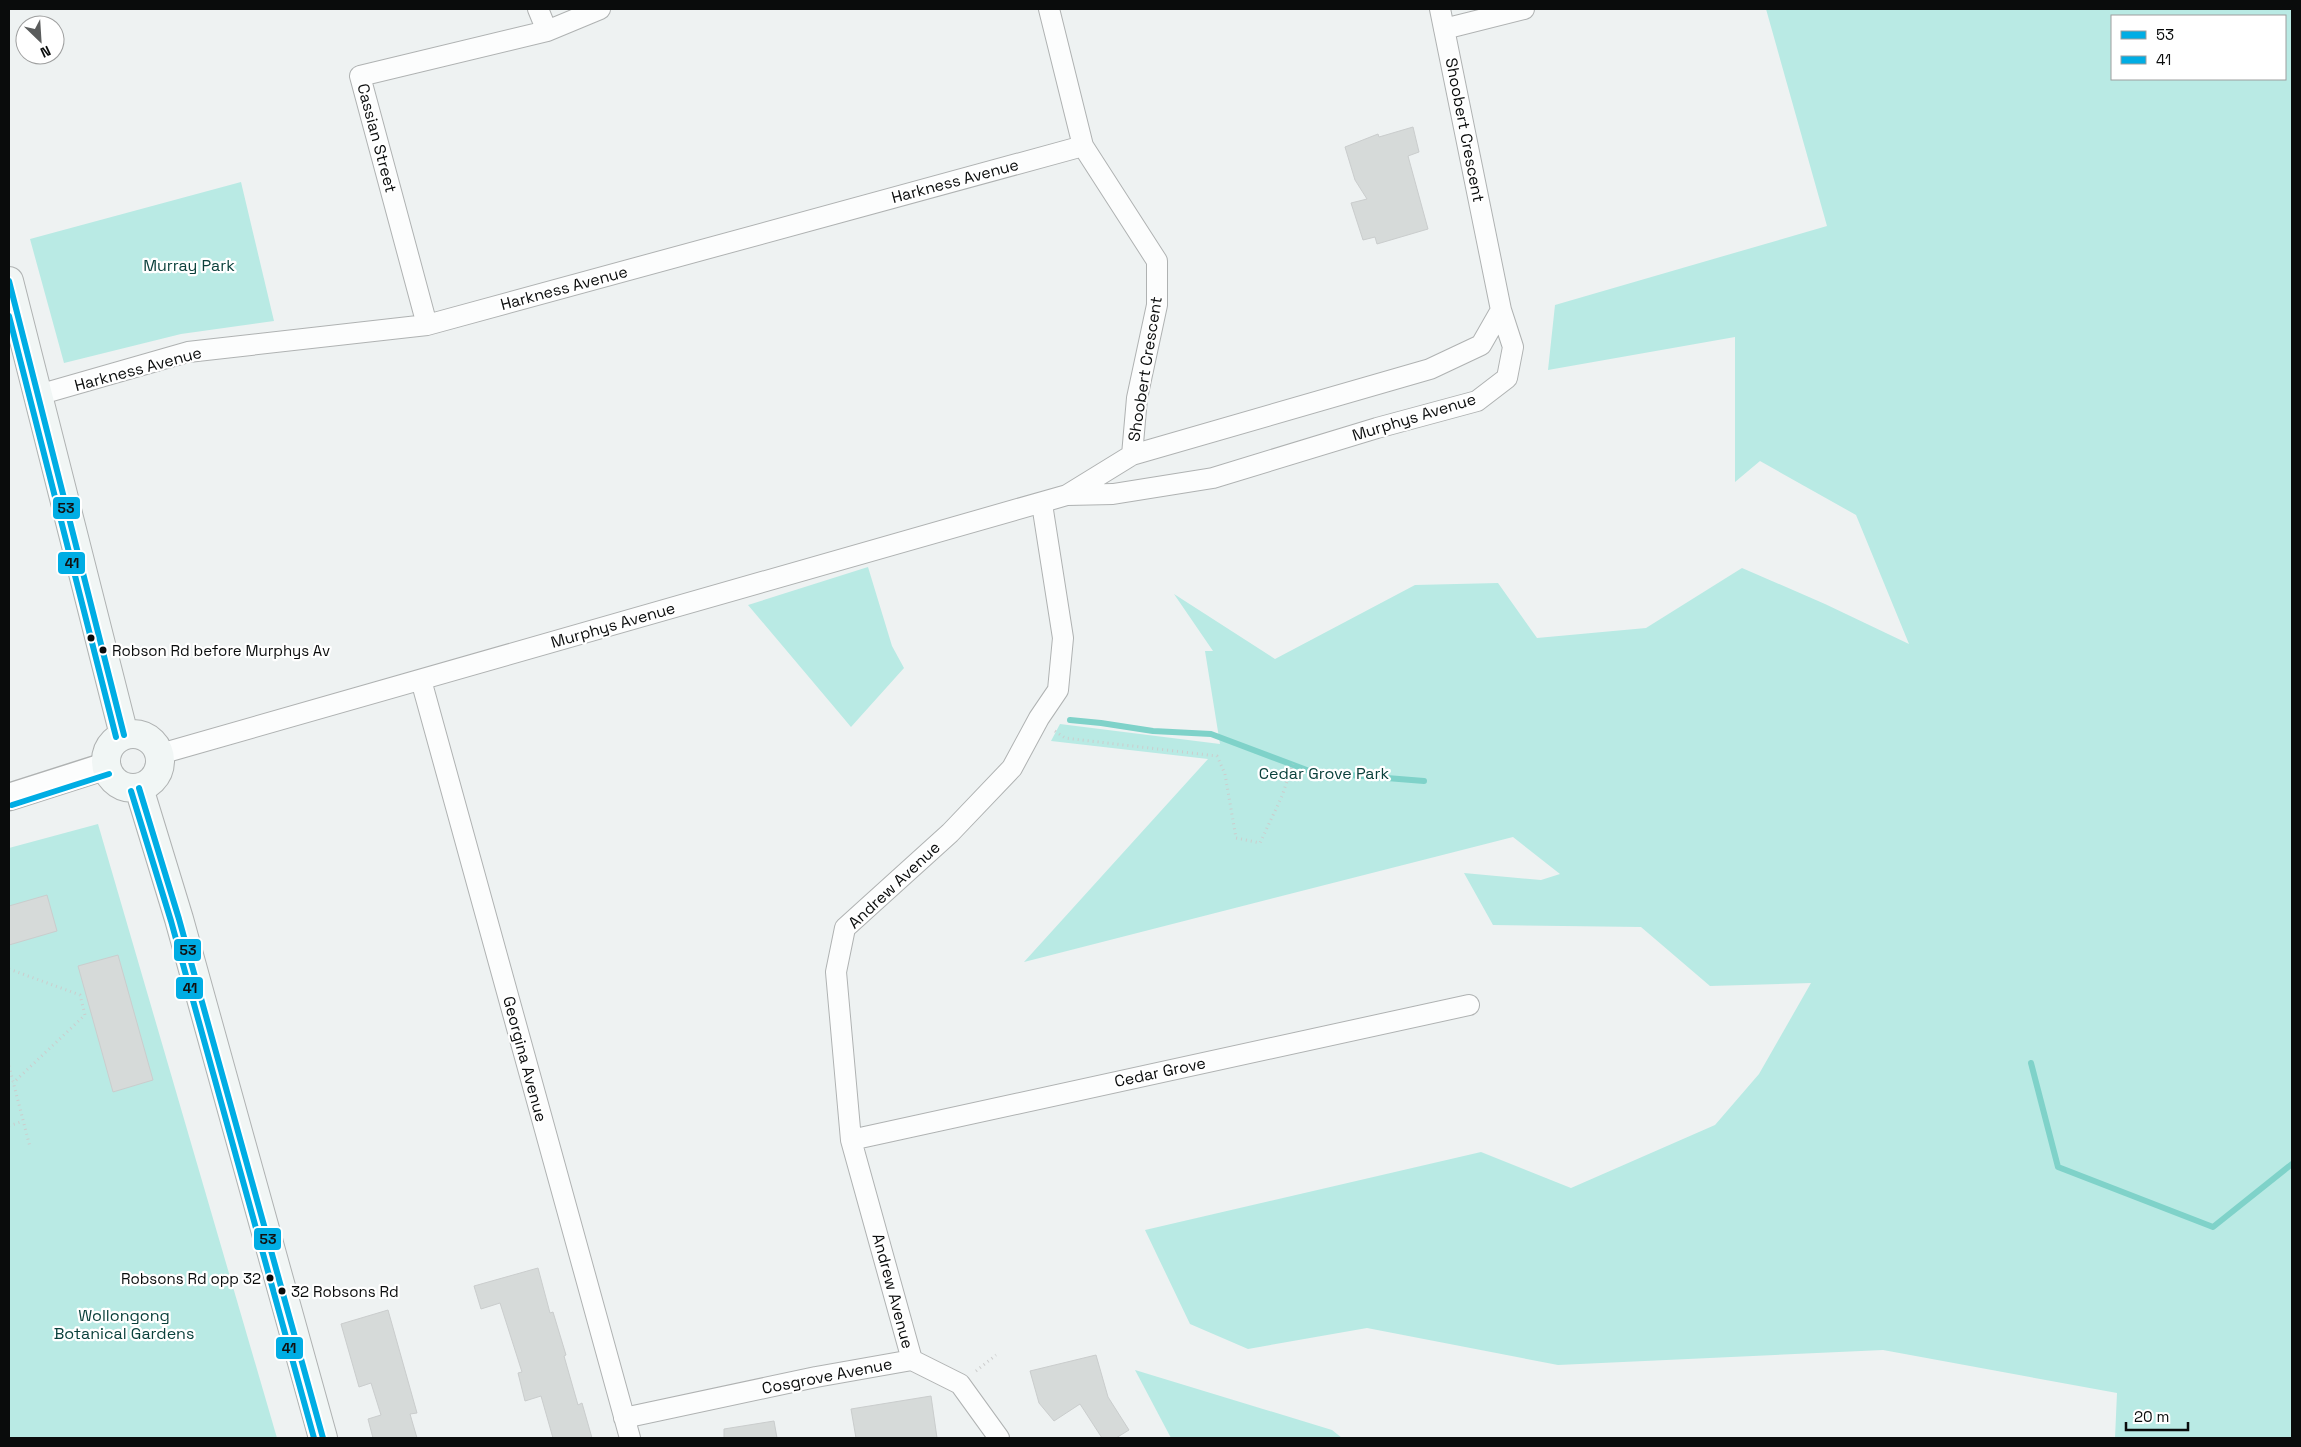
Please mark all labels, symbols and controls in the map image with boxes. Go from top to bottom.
north arrow [15,15,65,65]
legend [2111,15,2286,80]
text: 53 [2156,25,2174,44]
text: N [37,42,54,62]
text: 41 [2156,50,2171,69]
street label: Shoobert Crescent [1441,56,1489,204]
street label: Cassian Street [352,81,402,195]
street label: Harkness Avenue [889,154,1021,208]
park label: Murray Park [143,255,235,276]
street label: Harkness Avenue [498,261,630,315]
street label: Shoobert Crescent [1123,295,1167,443]
street label: Harkness Avenue [72,342,204,396]
street label: Murphys Avenue [1350,388,1478,446]
line badge: 53 [52,496,81,520]
text: 53 [58,499,74,517]
line badge: 41 [57,551,86,575]
text: 41 [65,554,79,572]
street label: Murphys Avenue [548,597,678,653]
unlabelled marker [86,633,96,643]
place label: Robson Rd before Murphys Av [112,641,330,660]
marker: Robson Rd before Murphys Av [98,645,108,655]
park label: Cedar Grove Park [1259,763,1390,784]
street label: Andrew Avenue [844,837,944,933]
line badge: 53 [173,938,202,962]
text: 53 [180,941,196,959]
line badge: 41 [175,976,204,1000]
text: 41 [183,979,197,997]
street label: Georgina Avenue [498,994,552,1124]
street label: Cedar Grove [1112,1052,1208,1092]
line badge: 53 [253,1227,282,1251]
text: 53 [260,1230,276,1248]
street label: Andrew Avenue [868,1231,918,1351]
place label: Robsons Rd opp 32 [121,1269,261,1288]
marker: Robsons Rd opp 32 [265,1273,275,1283]
place label: 32 Robsons Rd [291,1282,399,1301]
marker: 32 Robsons Rd [277,1286,287,1296]
park label: Wollongong Botanical Gardens [54,1305,194,1344]
line badge: 41 [275,1336,304,1360]
text: 41 [282,1339,296,1357]
street label: Cosgrove Avenue [760,1353,894,1399]
scale bar [2126,1400,2188,1432]
text: 20 m [2134,1407,2169,1426]

